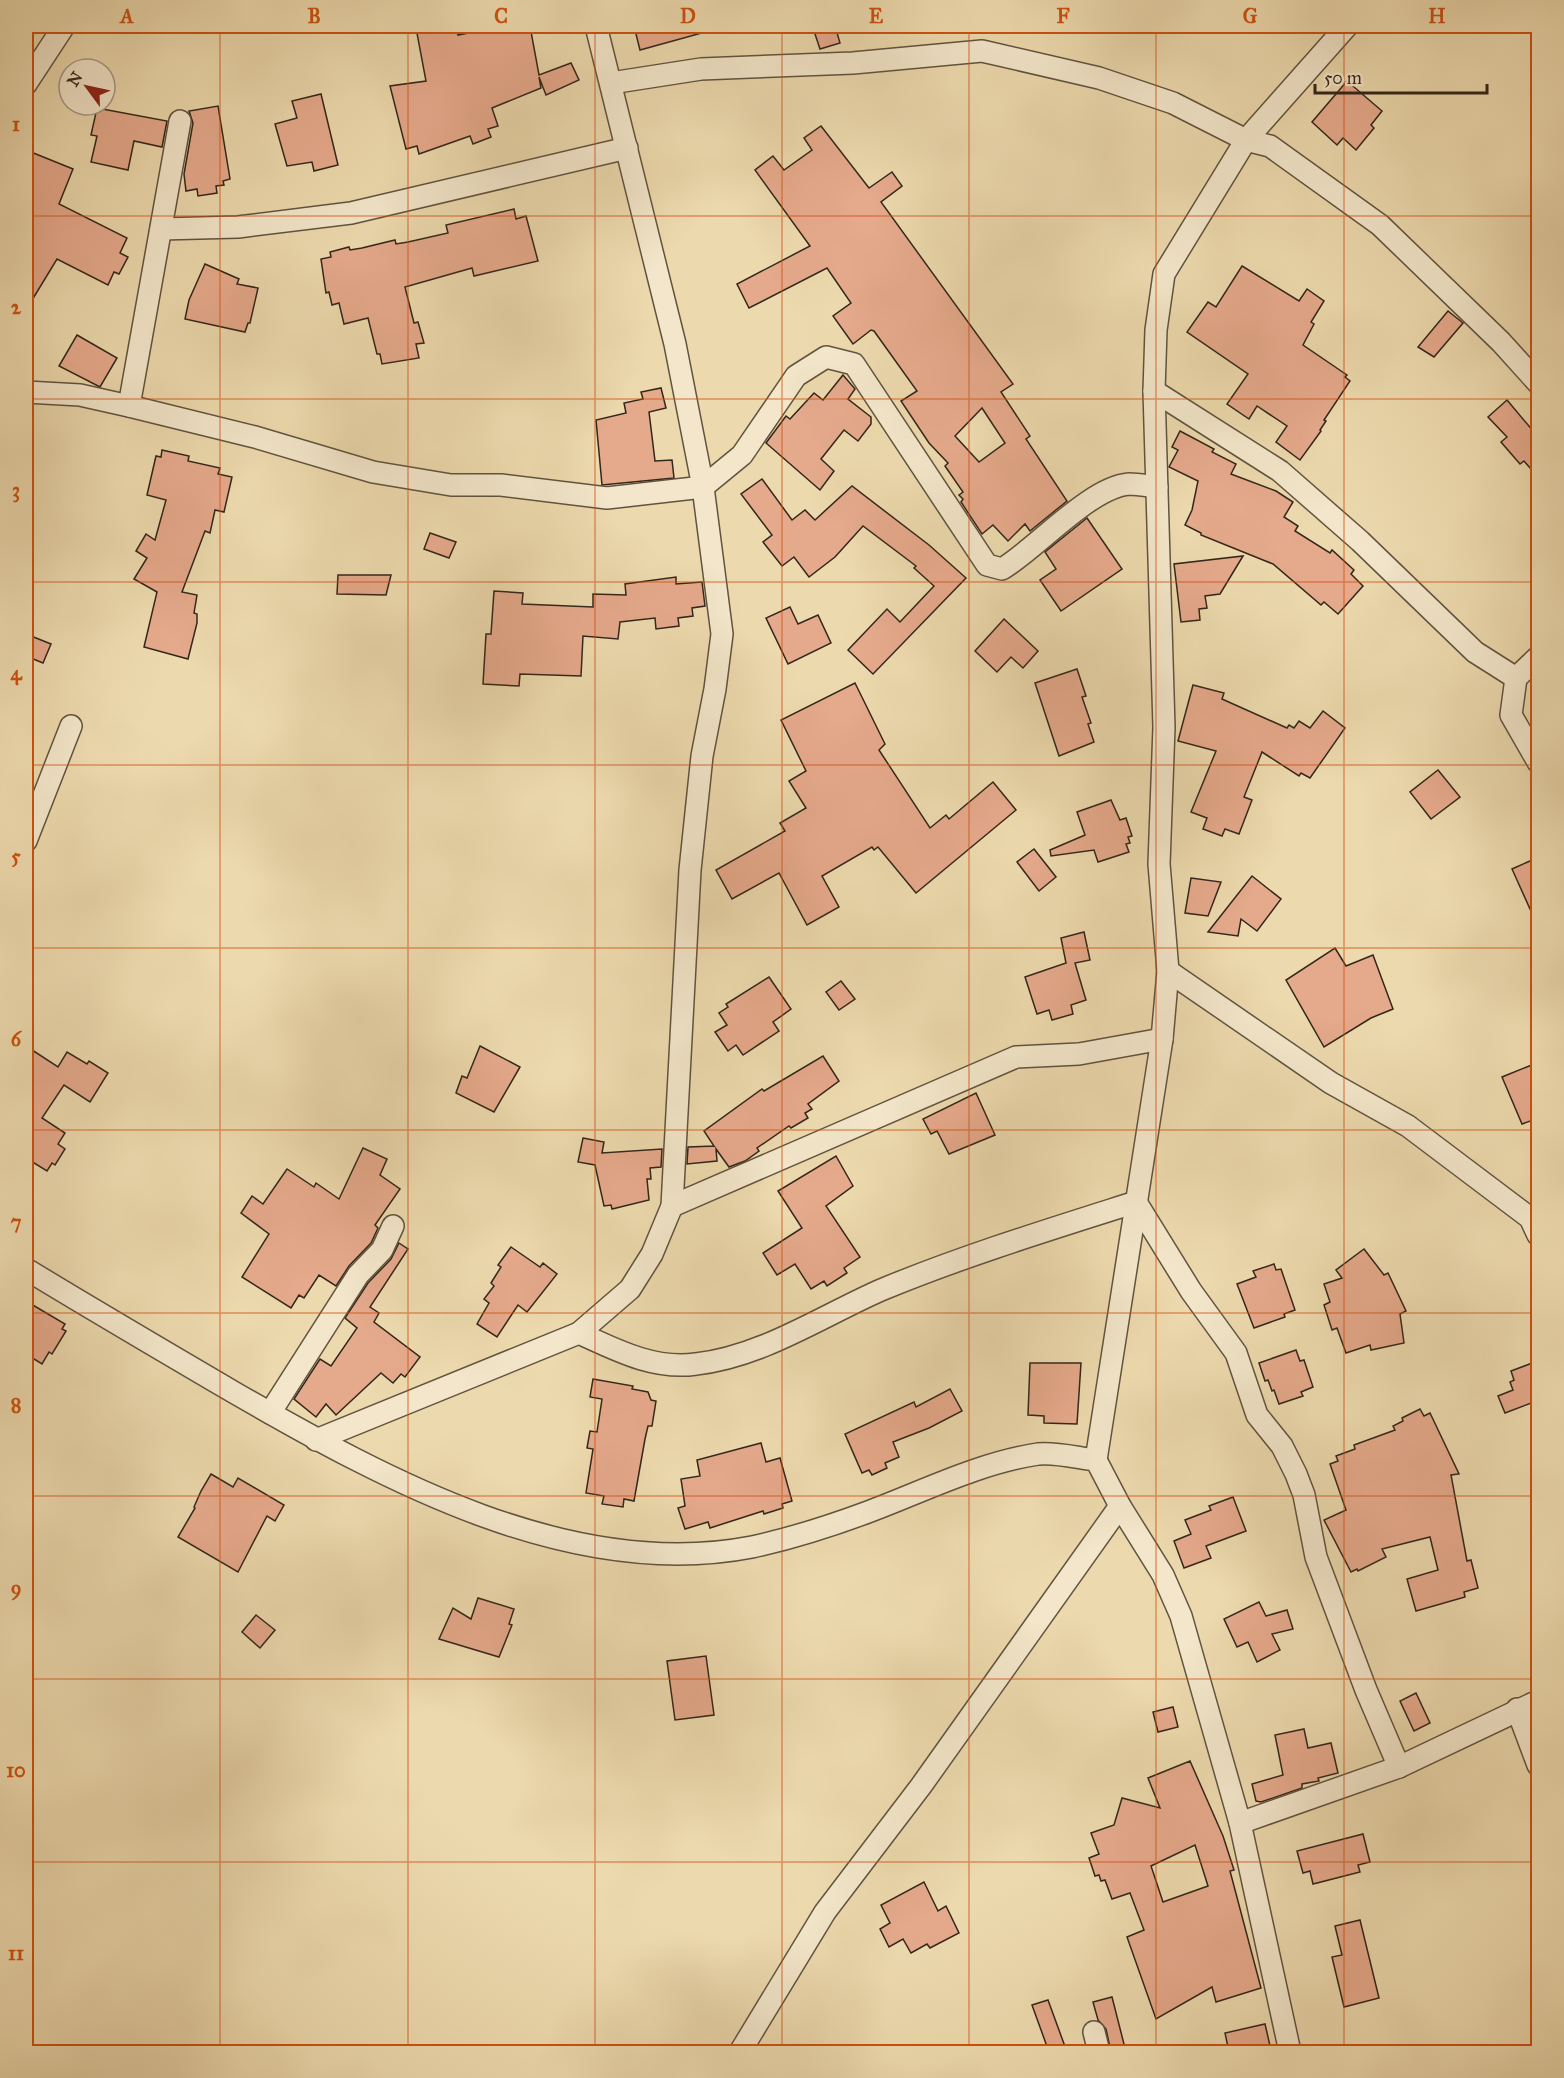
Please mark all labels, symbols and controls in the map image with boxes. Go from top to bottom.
text: A [118,4,134,28]
text: B [307,4,321,28]
text: C [494,4,508,28]
text: D [680,4,696,28]
text: E [869,4,884,28]
text: F [1056,4,1070,28]
text: G [1243,4,1258,28]
text: H [1428,4,1446,28]
north arrow [57,57,117,117]
scale bar [1315,57,1488,95]
text: 50 m [1324,67,1362,89]
text: N [63,68,87,90]
text: 1 [12,112,20,136]
text: 2 [11,295,22,319]
text: 3 [12,478,20,503]
text: 4 [10,661,22,686]
text: 5 [11,844,21,868]
text: 6 [11,1027,23,1051]
text: 7 [11,1210,22,1234]
text: 8 [11,1393,21,1417]
text: 9 [11,1576,21,1601]
text: 10 [6,1758,26,1782]
text: 11 [8,1941,24,1965]

